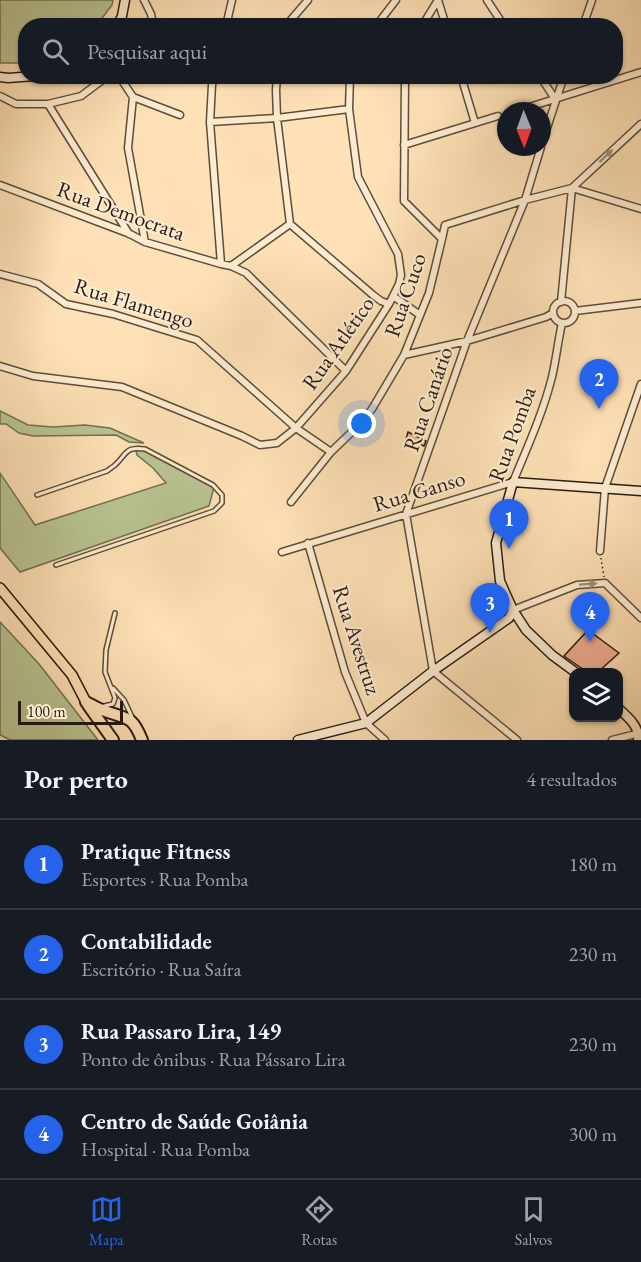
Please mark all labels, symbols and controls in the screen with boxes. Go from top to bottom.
search box [18,18,623,84]
icon: search [39,35,72,68]
text: Pesquisar aqui [87,37,207,66]
north arrow [497,102,551,156]
one-way arrow [599,149,614,163]
street label: Rua Democrata [53,174,189,248]
street label: Rua Cuco [377,249,433,341]
street label: Rua Flamengo [71,271,197,335]
street label: Rua Atlético [295,290,381,396]
street label: Rua Canário [397,343,459,455]
pin: 2 [580,360,618,409]
street label: Rua Pomba [481,382,543,486]
your location [347,409,376,438]
street label: Rua Ganso [369,463,469,519]
pin: 1 [490,500,528,549]
one-way arrow [578,579,597,589]
street label: Rua Avestruz [326,582,388,699]
pin: 3 [470,584,510,633]
pin: 4 [570,592,610,642]
map controls [569,668,623,722]
button: layers [569,668,623,722]
scale bar [18,698,123,726]
text: 100 m [27,701,66,722]
text: Por perto [24,762,128,796]
text: 4 resultados [526,766,617,792]
text: Pratique Fitness [81,837,230,866]
text: 1 [38,851,49,877]
text: 180 m [569,851,617,877]
text: Esportes · Rua Pomba [81,866,248,892]
text: Contabilidade [81,927,212,956]
text: 2 [38,941,49,967]
text: 230 m [569,941,617,967]
text: Escritório · Rua Saíra [81,956,241,982]
text: Rua Passaro Lira, 149 [81,1017,281,1046]
text: 3 [38,1031,49,1057]
text: 230 m [569,1031,617,1057]
text: Ponto de ônibus · Rua Pássaro Lira [81,1046,346,1072]
text: Centro de Saúde Goiânia [81,1107,308,1136]
text: 4 [38,1121,49,1147]
text: 300 m [569,1121,617,1147]
text: Hospital · Rua Pomba [81,1136,250,1162]
tab: Mapa [89,1193,124,1250]
tab: Rotas [301,1193,337,1250]
tab: Salvos [515,1193,552,1250]

